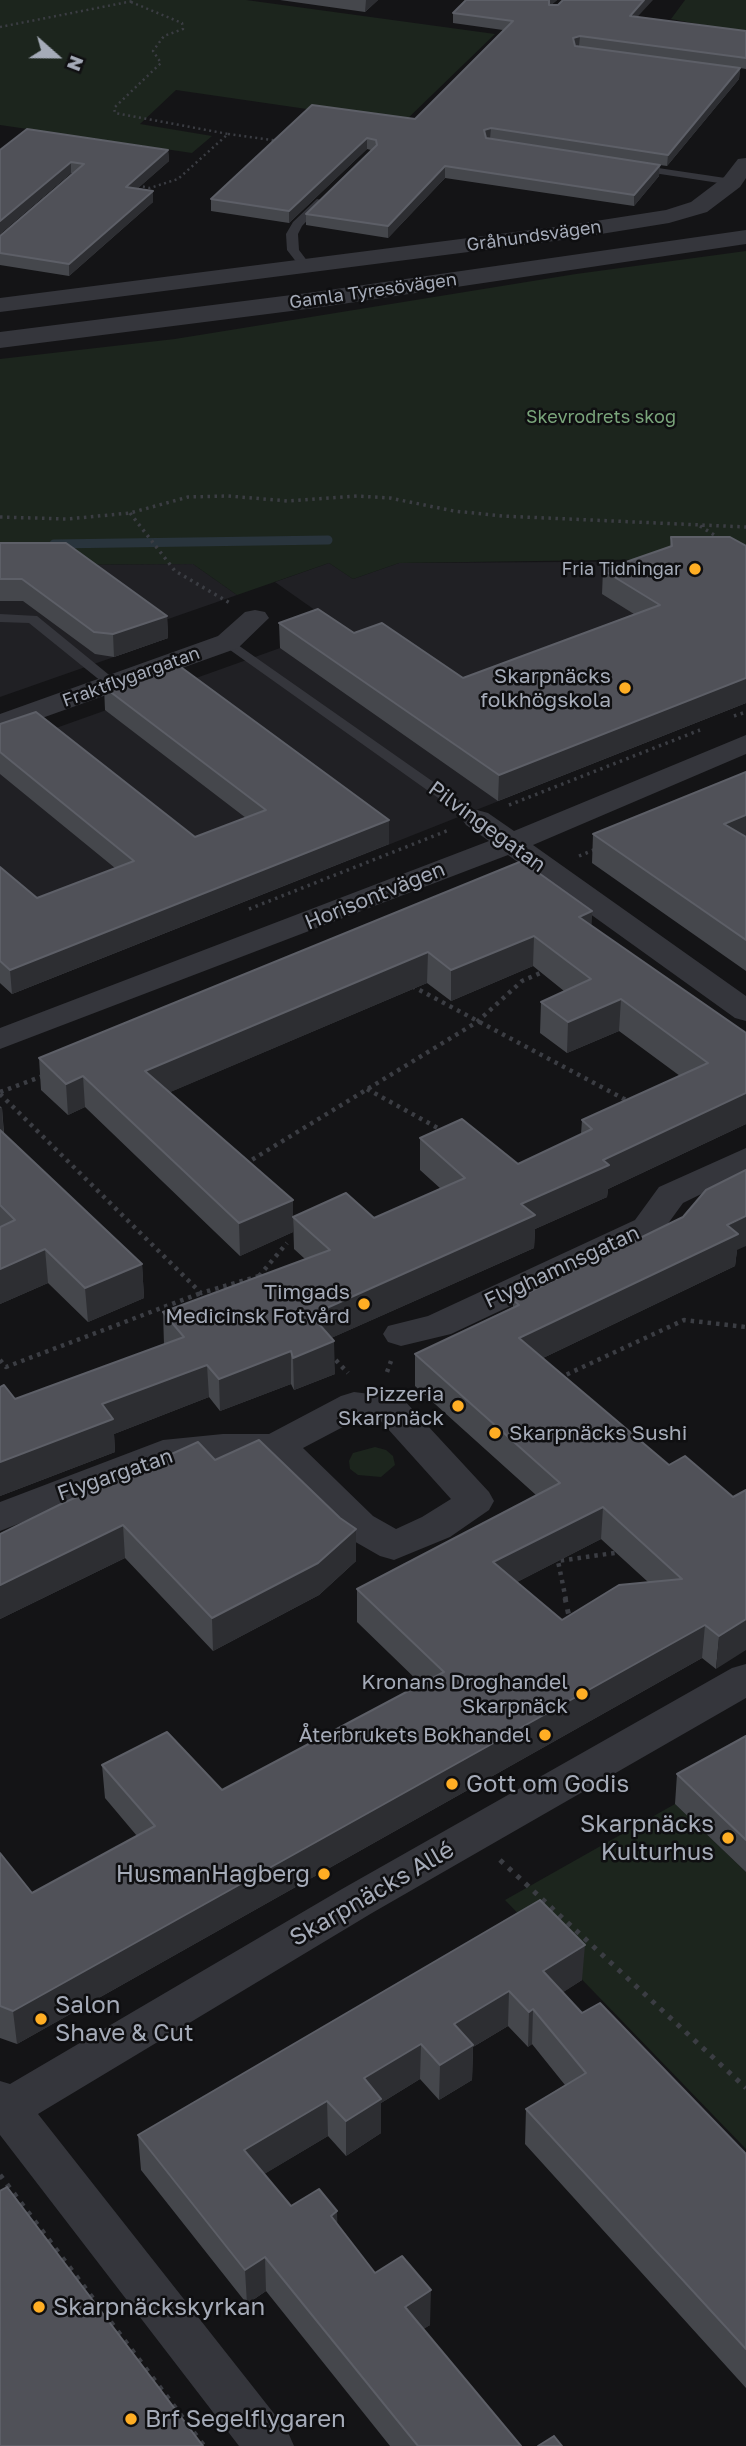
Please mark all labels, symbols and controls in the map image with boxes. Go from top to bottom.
north arrow [21,21,91,91]
text: N [63,53,89,75]
street label: Gråhundsvägen [465,216,603,256]
street label: Gamla Tyresövägen [288,269,458,313]
park label: Skevrodrets skog [526,406,676,428]
place label: Fria Tidningar [561,558,681,580]
marker: Fria Tidningar [687,561,703,577]
street label: Fraktflygargatan [59,642,203,712]
place label: Skarpnäcks folkhögskola [480,663,611,713]
marker: Skarpnäcks folkhögskola [617,680,633,696]
street label: Pilvingegatan [423,776,551,878]
street label: Horisontvägen [301,856,449,936]
street label: Flyghamnsgatan [480,1220,644,1314]
place label: Timgads Medicinsk Fotvård [165,1279,350,1329]
marker: Timgads Medicinsk Fotvård [356,1296,372,1312]
place label: Pizzeria Skarpnäck [338,1381,444,1431]
marker: Pizzeria Skarpnäck [450,1398,466,1414]
place label: Skarpnäcks Sushi [509,1420,687,1446]
marker: Skarpnäcks Sushi [487,1425,503,1441]
street label: Flygargatan [54,1443,176,1507]
place label: Kronans Droghandel Skarpnäck [361,1669,568,1719]
marker: Kronans Droghandel Skarpnäck [574,1686,590,1702]
place label: Återbrukets Bokhandel [299,1722,531,1748]
marker: Återbrukets Bokhandel [537,1727,553,1743]
place label: Gott om Godis [466,1770,629,1798]
marker: Gott om Godis [444,1776,460,1792]
place label: Skarpnäcks Kulturhus [580,1810,714,1866]
marker: Skarpnäcks Kulturhus [720,1830,736,1846]
street label: Skarpnäcks Allé [285,1835,459,1953]
place label: HusmanHagberg [116,1860,310,1888]
marker: HusmanHagberg [316,1866,332,1882]
place label: Salon Shave & Cut [55,1991,194,2047]
marker: Salon Shave & Cut [33,2011,49,2027]
place label: Skarpnäckskyrkan [53,2293,265,2321]
marker: Skarpnäckskyrkan [31,2299,47,2315]
place label: Brf Segelflygaren [145,2405,346,2433]
marker: Brf Segelflygaren [123,2411,139,2427]

